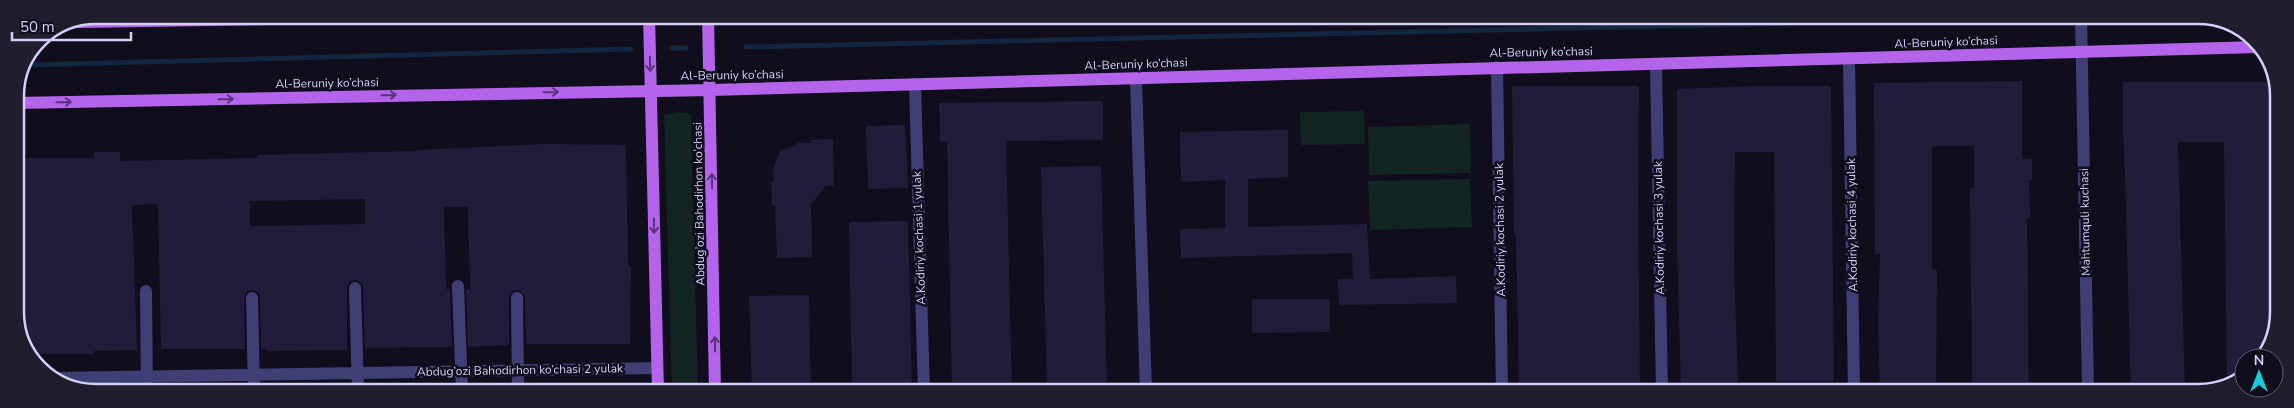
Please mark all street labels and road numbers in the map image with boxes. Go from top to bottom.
street label: Al-Beruniy ko’chasi [1894,32,1998,52]
street label: Al-Beruniy ko’chasi [1489,43,1593,61]
street label: Al-Beruniy ko’chasi [1084,54,1188,74]
street label: Al-Beruniy ko’chasi [680,66,784,84]
street label: Al-Beruniy ko’chasi [275,74,379,92]
street label: Abdug’ozi Bahodirhon ko’chasi [690,122,708,286]
street label: A.Kodiriy kochasi 4 yulak [1843,157,1861,292]
street label: A.Kodiriy kochasi 3 yulak [1650,160,1668,295]
street label: A.Kodiriy kochasi 2 yulak [1491,162,1509,297]
street label: Mahtumquli kuchasi [2076,168,2094,276]
street label: A.Kodiriy kochasi 1 yulak [909,170,929,305]
street label: Abdug’ozi Bahodirhon ko’chasi 2 yulak [417,360,624,380]

